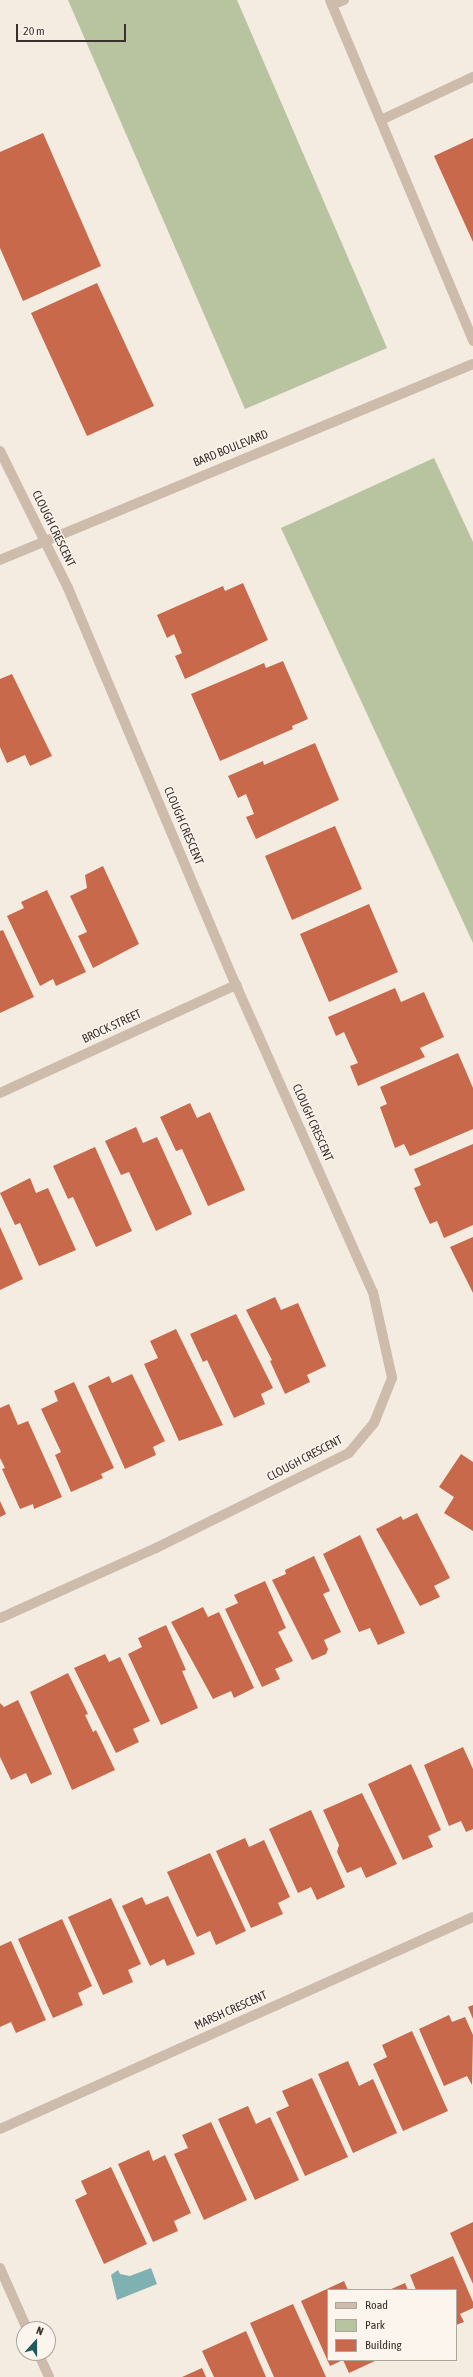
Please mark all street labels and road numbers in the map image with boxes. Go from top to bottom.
street label: BARD BOULEVARD [191,427,271,471]
street label: CLOUGH CRESCENT [28,488,78,570]
street label: CLOUGH CRESCENT [160,785,206,867]
street label: BROCK STREET [80,1007,144,1047]
street label: CLOUGH CRESCENT [288,1082,336,1164]
street label: CLOUGH CRESCENT [265,1433,345,1485]
street label: MARSH CRESCENT [192,1989,270,2033]

